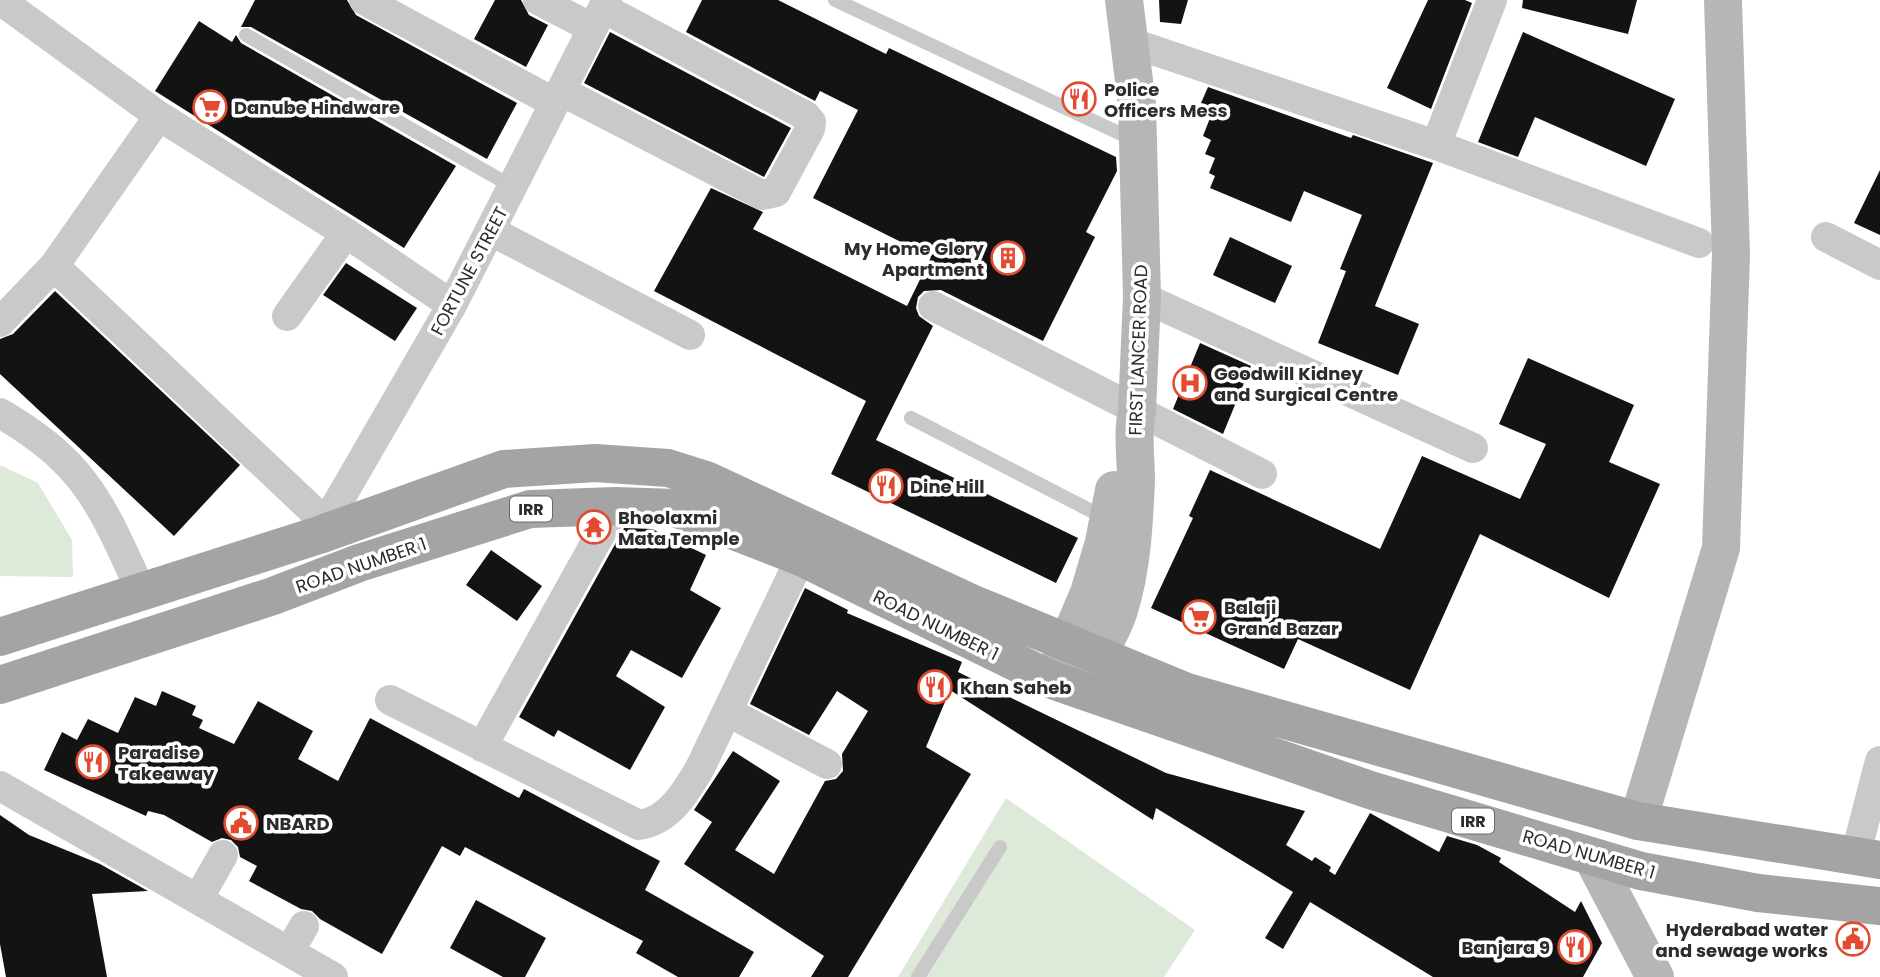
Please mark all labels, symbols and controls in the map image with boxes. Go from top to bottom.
place label: Police Officers Mess [1104,77,1228,123]
restaurant icon: Police Officers Mess [1060,80,1098,118]
supermarket icon: Danube Hindware [191,88,229,126]
place label: Danube Hindware [234,95,400,120]
street label: FORTUNE STREET [425,202,514,340]
place label: My Home Glory Apartment [844,236,985,282]
building icon: My Home Glory Apartment [989,239,1027,277]
street label: FIRST LANCER ROAD [1123,264,1153,436]
place label: Goodwill Kidney and Surgical Centre [1214,361,1398,407]
hospital icon: Goodwill Kidney and Surgical Centre [1171,364,1209,402]
restaurant icon: Dine Hill [867,467,905,505]
place label: Dine Hill [910,474,985,499]
road number: IRR [510,496,552,522]
place label: Bhoolaxmi Mata Temple [618,505,740,551]
temple icon: Bhoolaxmi Mata Temple [575,508,613,546]
street label: ROAD NUMBER 1 [292,531,430,599]
street label: ROAD NUMBER 1 [869,584,1003,666]
place label: Balaji Grand Bazar [1224,595,1339,641]
supermarket icon: Balaji Grand Bazar [1180,598,1218,636]
restaurant icon: Khan Saheb [916,668,954,706]
place label: Khan Saheb [960,675,1072,700]
place label: Paradise Takeaway [118,740,215,786]
restaurant icon: Paradise Takeaway [74,743,112,781]
public building icon: NBARD [222,804,260,842]
road number: IRR [1452,808,1494,834]
place label: NBARD [266,811,330,836]
street label: ROAD NUMBER 1 [1520,823,1658,885]
place label: Hyderabad water and sewage works [1656,917,1828,963]
public building icon: Hyderabad water and sewage works [1834,920,1872,958]
restaurant icon: Banjara 9 [1556,928,1594,966]
place label: Banjara 9 [1461,935,1550,960]

